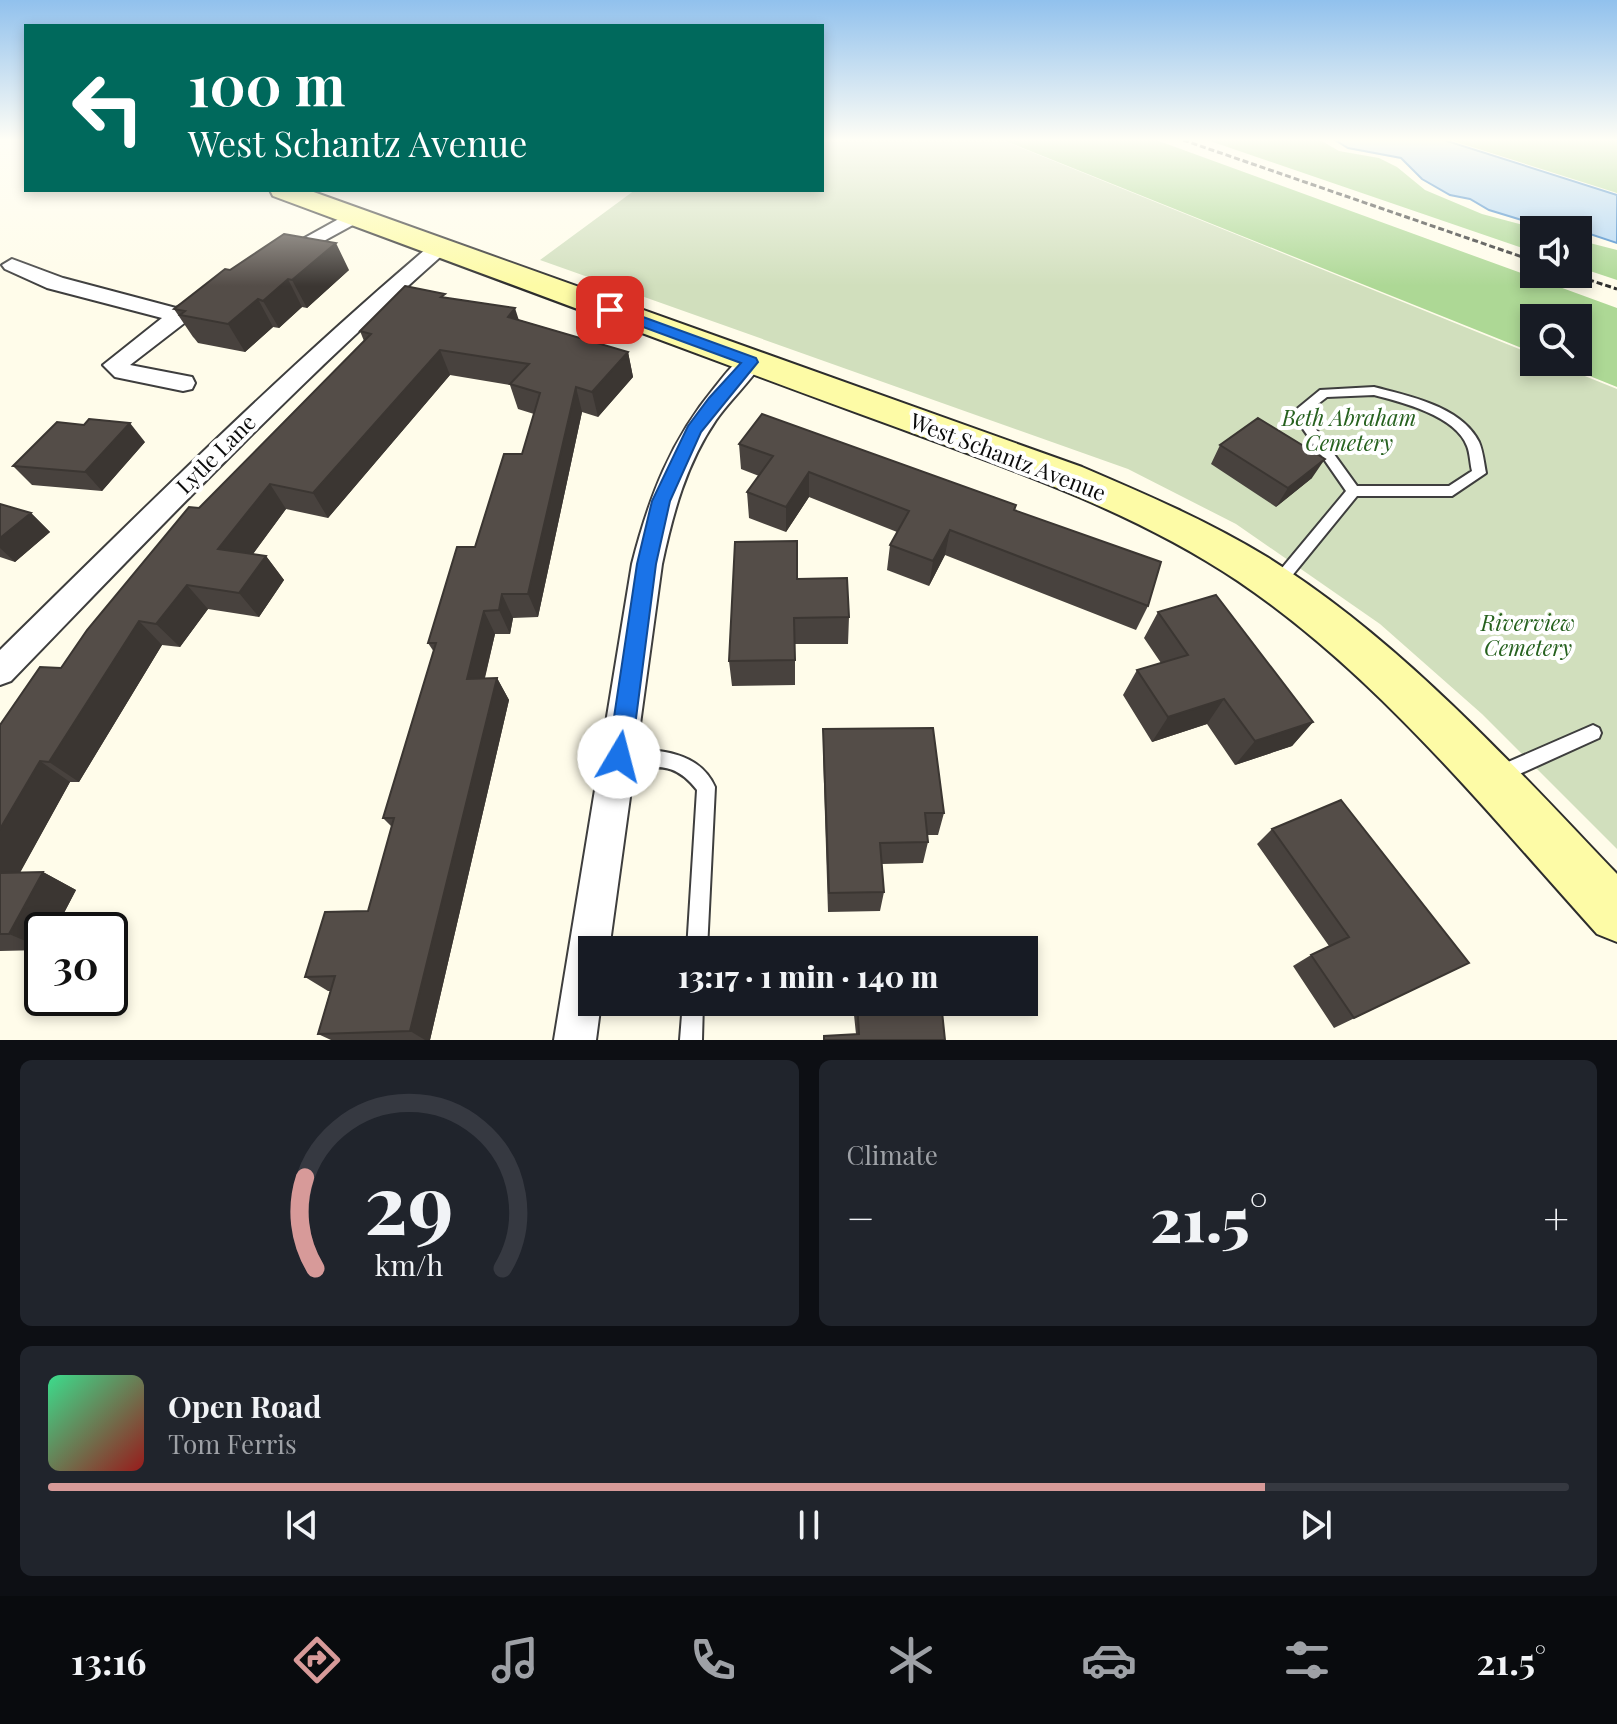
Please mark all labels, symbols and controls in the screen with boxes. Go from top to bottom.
text: 100 m [188,46,345,121]
icon: left [56,56,160,160]
text: West Schantz Avenue [188,118,527,166]
map controls [1520,216,1592,376]
button: sound [1520,216,1592,288]
pin [576,276,644,344]
icon: arrive [588,288,632,332]
button: search [1520,304,1592,376]
park label: Beth Abraham Cemetery [1281,402,1416,457]
street label: West Schantz Avenue [905,405,1111,507]
street label: Lytle Lane [169,407,262,500]
park label: Riverview Cemetery [1480,607,1575,662]
position arrow [577,715,661,799]
speed limit sign: 30 [24,912,128,1016]
text: 13:17 · 1 min · 140 m [678,956,938,996]
text: Climate [847,1137,938,1172]
text: 29 [364,1145,454,1256]
text: 21.5° [1150,1177,1268,1257]
text: − [847,1187,875,1246]
text: + [1543,1187,1569,1246]
text: km/h [375,1245,444,1283]
text: Open Road [168,1386,321,1426]
text: Tom Ferris [168,1426,297,1461]
icon: previous [280,1503,324,1547]
icon: pause [787,1503,831,1547]
icon: next [1294,1503,1338,1547]
icon: directions [289,1632,345,1688]
icon: music [487,1632,543,1688]
icon: phone [685,1632,741,1688]
icon: climate [883,1632,939,1688]
icon: car [1081,1632,1137,1688]
icon: filters [1279,1632,1335,1688]
text: 13:16 [71,1636,147,1684]
text: 21.5° [1477,1636,1546,1684]

